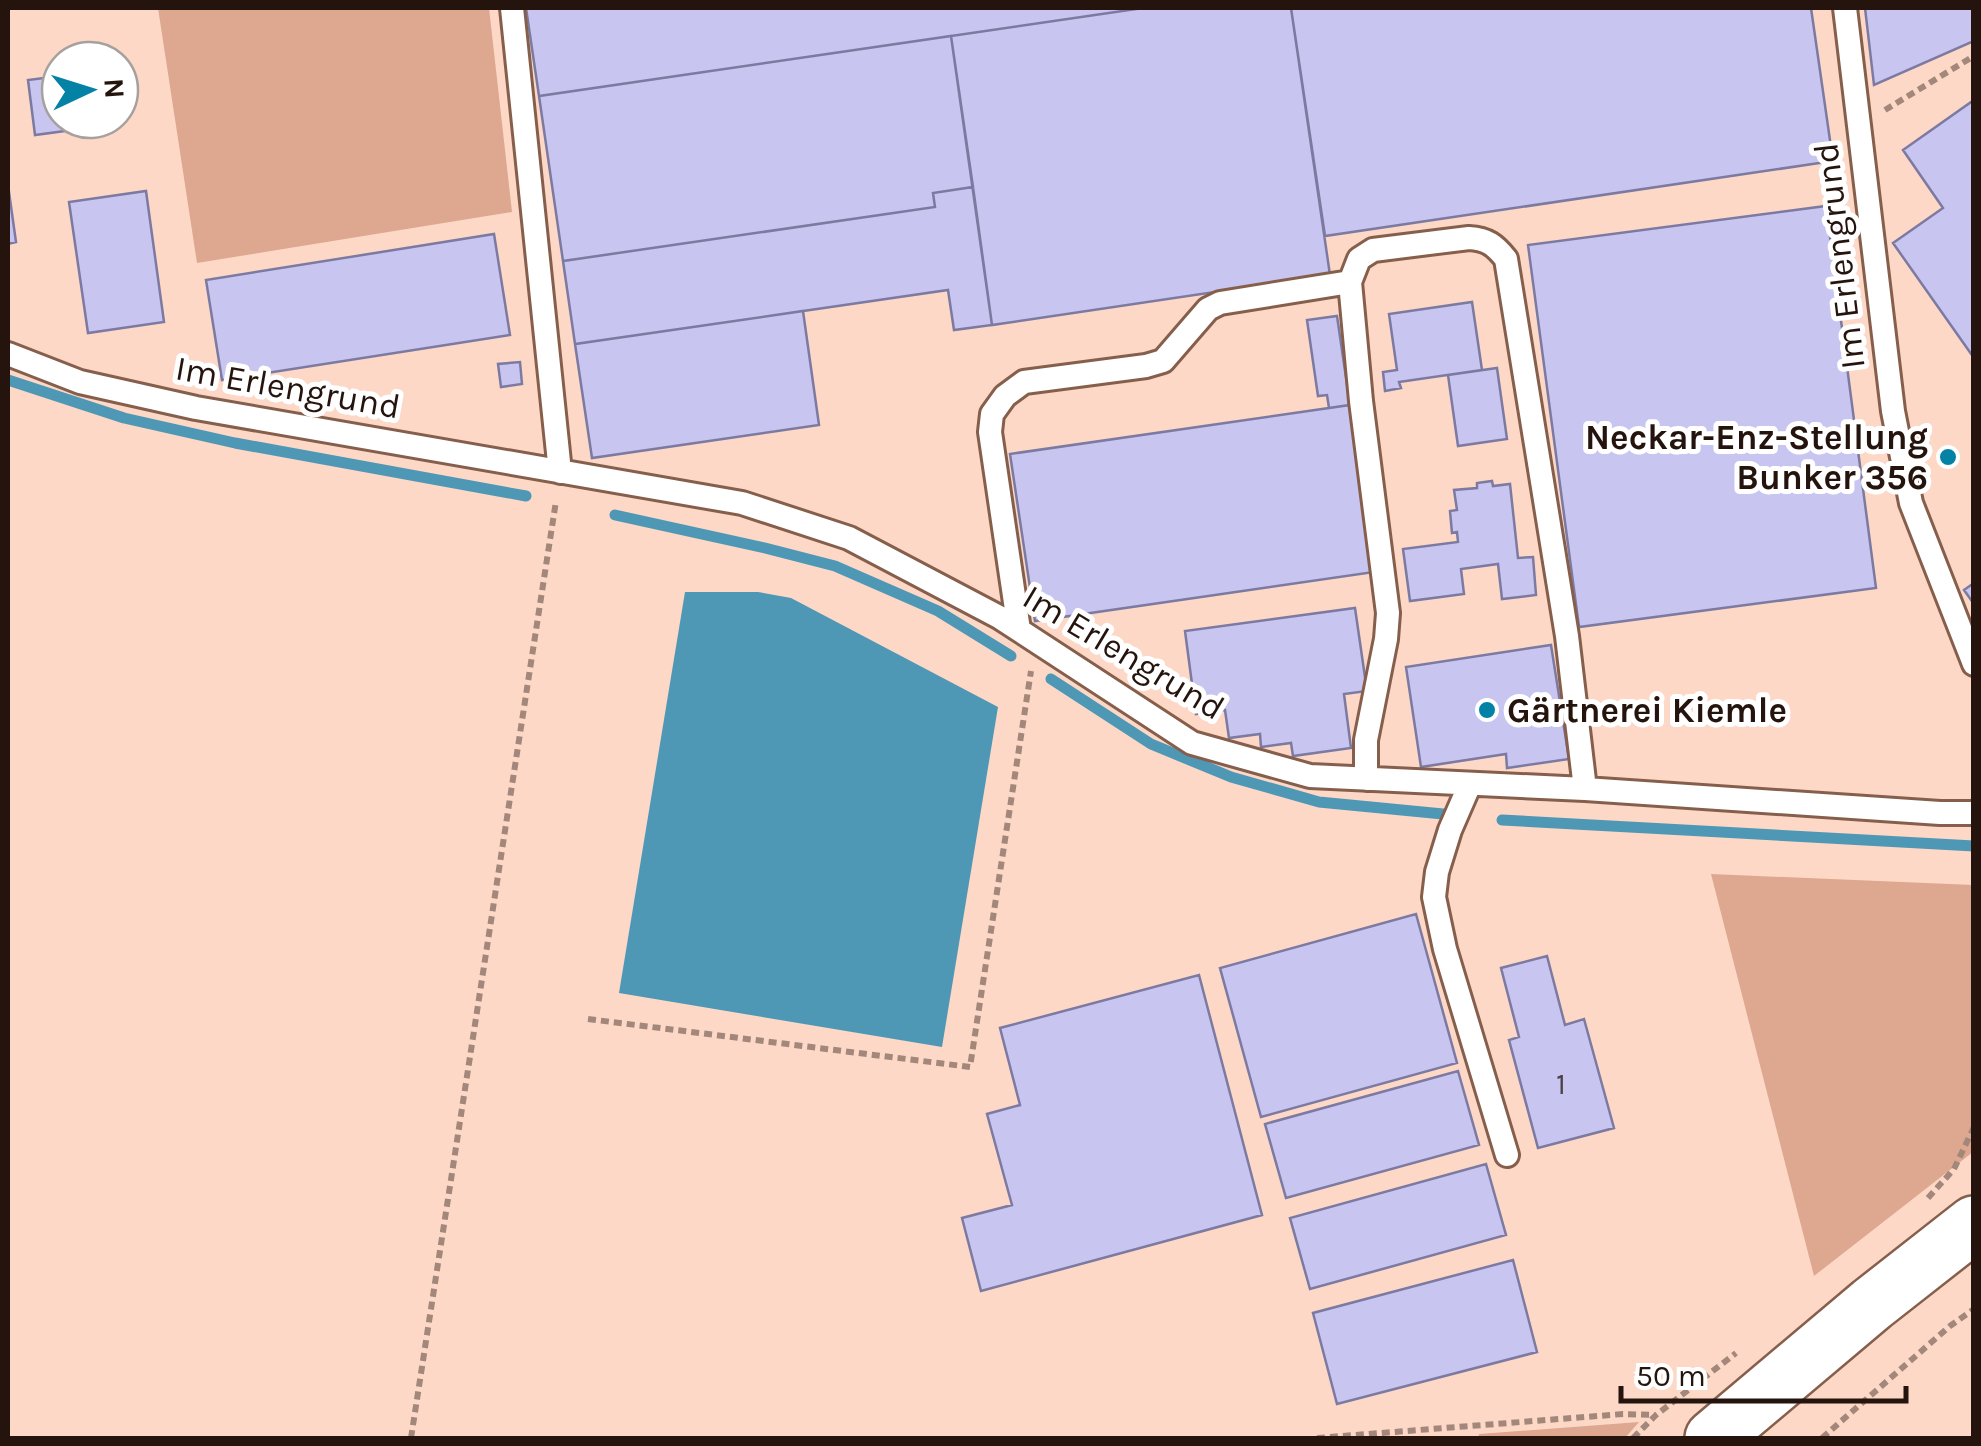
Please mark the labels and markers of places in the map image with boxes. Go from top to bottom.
place label: Neckar-Enz-Stellung Bunker 356 [1585,417,1928,498]
marker: Neckar-Enz-Stellung Bunker 356 [1937,446,1959,468]
place label: Gärtnerei Kiemle [1507,690,1787,731]
marker: Gärtnerei Kiemle [1476,699,1498,721]

